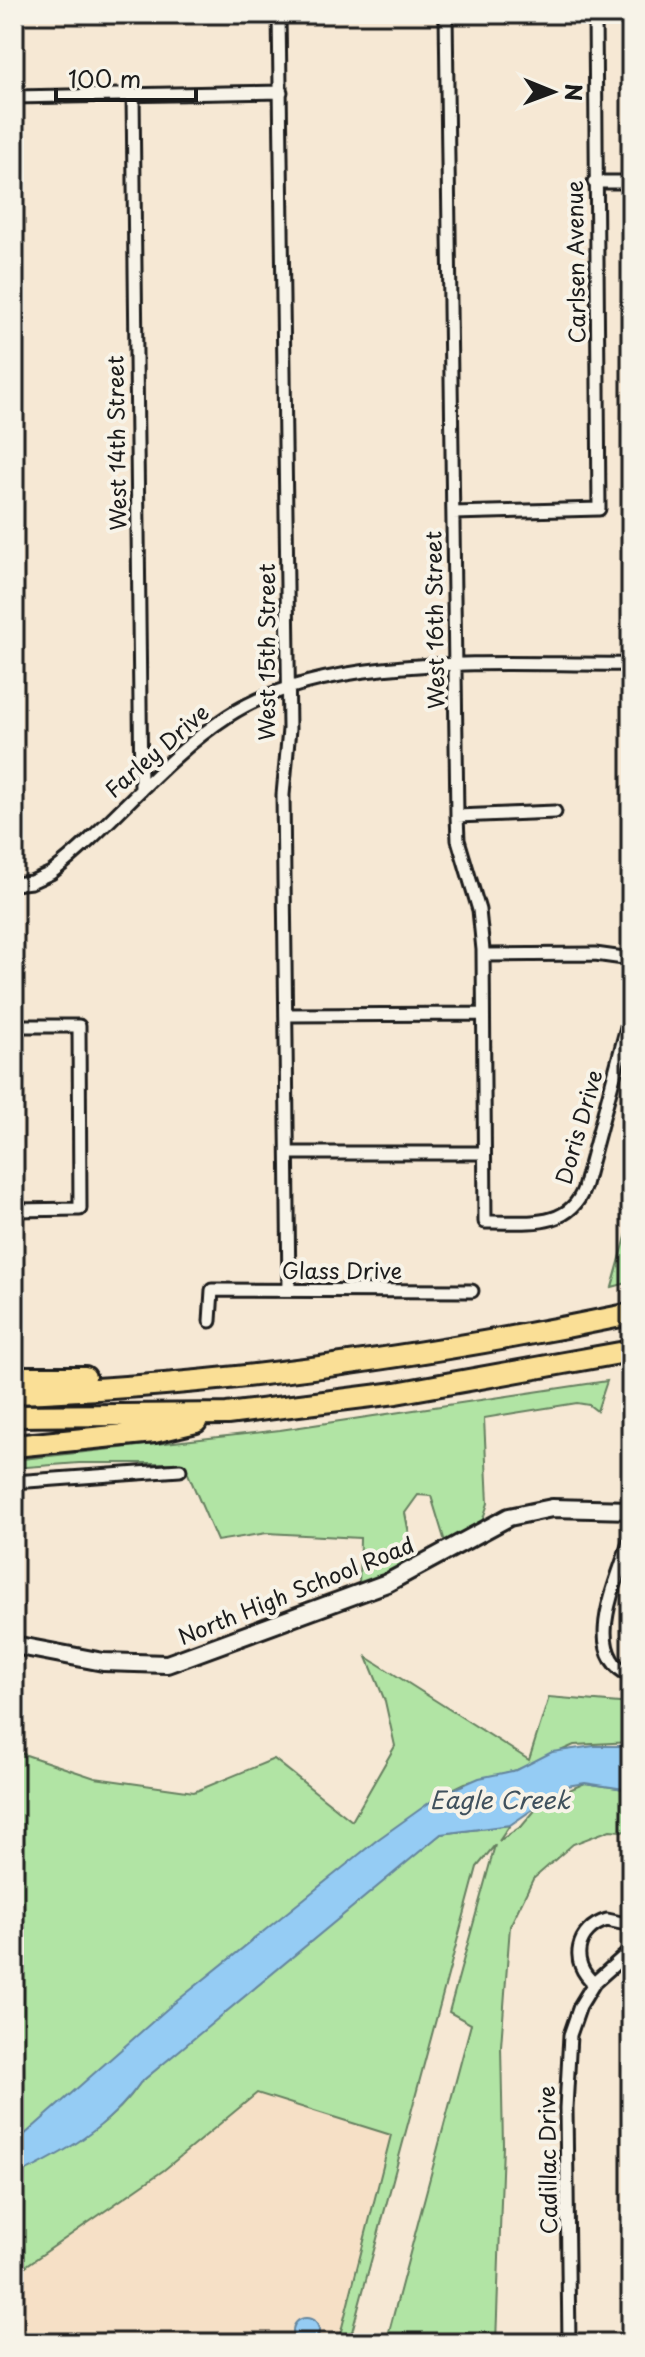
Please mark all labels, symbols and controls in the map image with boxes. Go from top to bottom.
scale bar [56,52,196,102]
north arrow [513,52,593,132]
text: 100 m [68,60,141,96]
text: N [558,83,591,101]
street label: Carlsen Avenue [557,180,592,344]
street label: West 14th Street [97,355,134,531]
street label: West 16th Street [415,531,452,709]
street label: West 15th Street [249,563,282,741]
street label: Farley Drive [97,695,215,804]
street label: Doris Drive [545,1065,610,1188]
street label: Glass Drive [282,1253,402,1286]
street label: North High School Road [172,1527,418,1652]
water label: Eagle Creek [430,1781,572,1817]
street label: Cadillac Drive [529,2085,564,2235]

